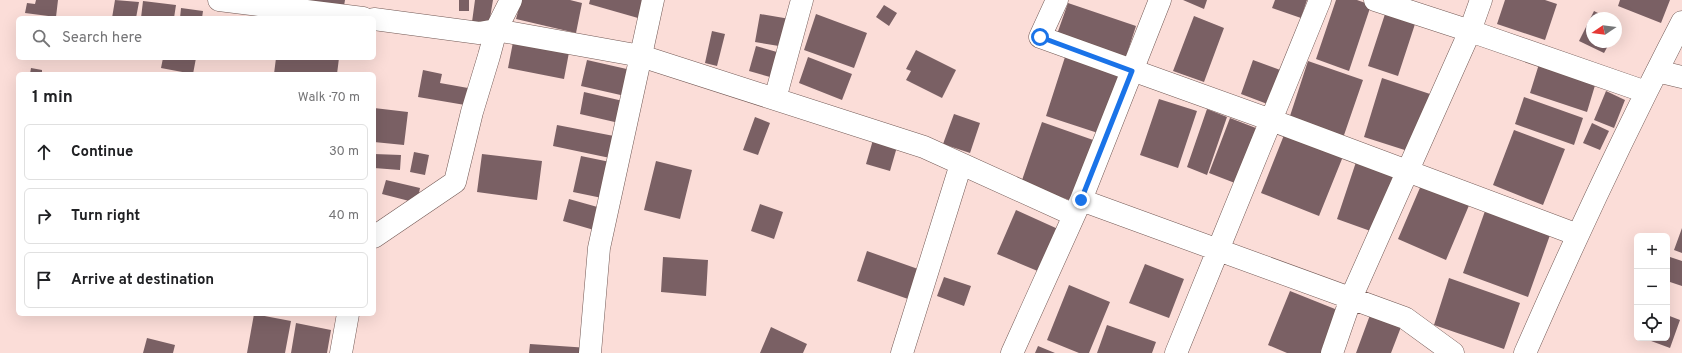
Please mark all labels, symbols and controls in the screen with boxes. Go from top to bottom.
north arrow [1586,12,1622,48]
search box [16,16,376,60]
icon: search [30,27,52,49]
route start [1031,28,1049,46]
text: Search here [62,29,142,48]
text: 1 min [32,87,73,109]
text: Walk · 70 m [298,90,360,106]
icon: ahead [33,141,55,163]
text: Continue [71,143,133,162]
text: 30 m [329,144,359,160]
route end [1072,191,1090,209]
icon: right [33,205,55,227]
text: Turn right [71,207,140,226]
text: 40 m [329,208,359,224]
map controls [1634,233,1670,341]
button: + [1634,233,1670,269]
icon: arrive [33,269,55,291]
button: − [1634,269,1670,305]
text: Arrive at destination [71,271,214,290]
button: locate [1634,305,1670,341]

